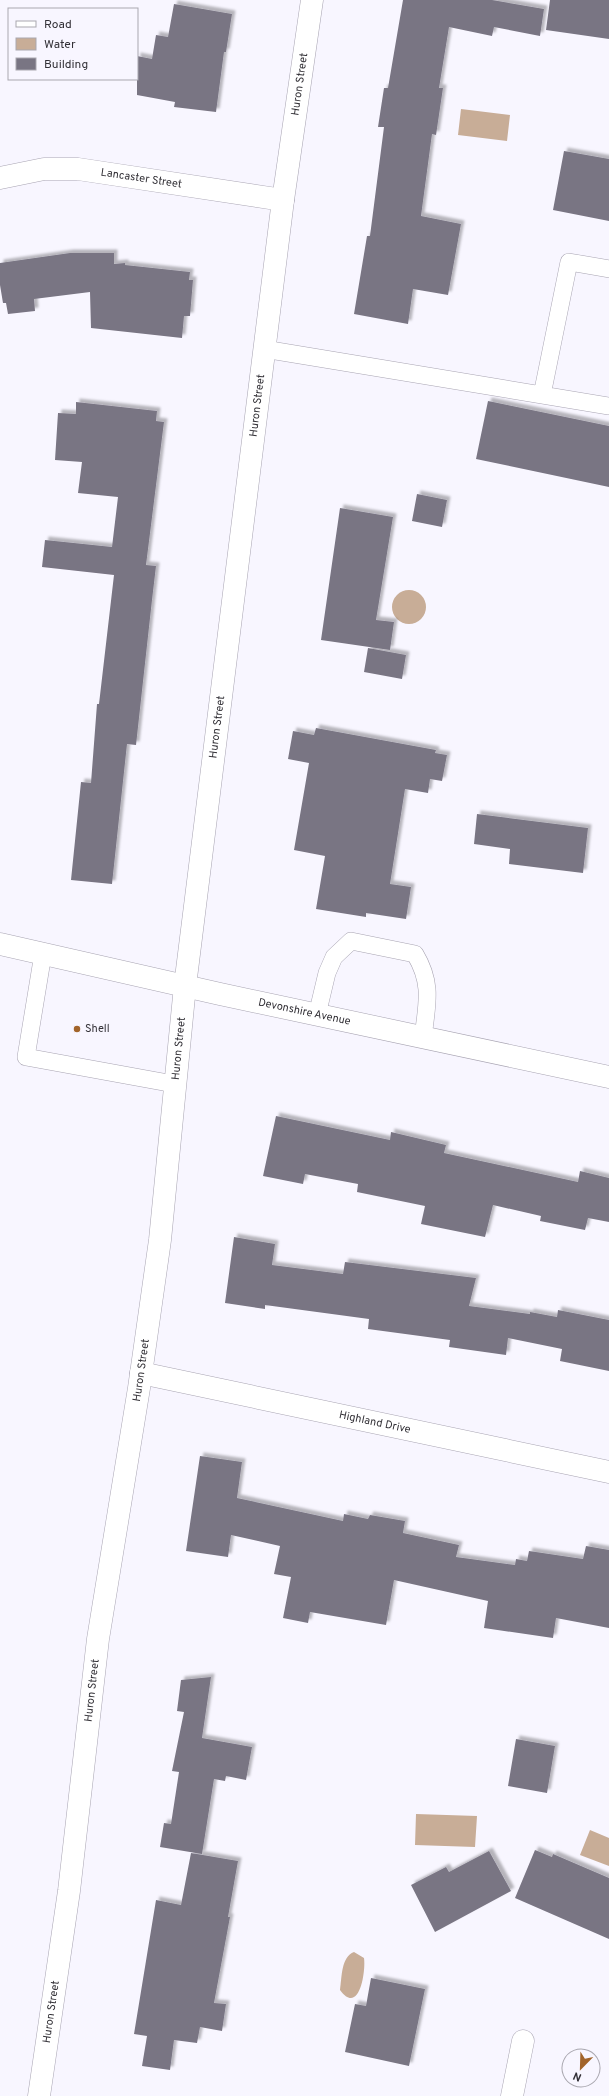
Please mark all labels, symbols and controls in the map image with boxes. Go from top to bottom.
legend [8,8,138,80]
text: Road [44,17,72,33]
text: Water [44,37,76,53]
street label: Huron Street [288,52,311,117]
text: Building [44,57,88,73]
street label: Lancaster Street [100,166,183,192]
street label: Huron Street [247,373,268,438]
street label: Huron Street [206,695,228,759]
street label: Devonshire Avenue [257,995,352,1029]
street label: Huron Street [169,1016,189,1081]
place label: Shell [85,1022,110,1036]
marker: Shell [72,1024,82,1034]
street label: Huron Street [130,1338,153,1403]
street label: Highland Drive [338,1408,412,1437]
street label: Huron Street [82,1658,103,1723]
street label: Huron Street [40,1980,63,2044]
north arrow [561,2048,601,2088]
text: N [571,2068,584,2084]

